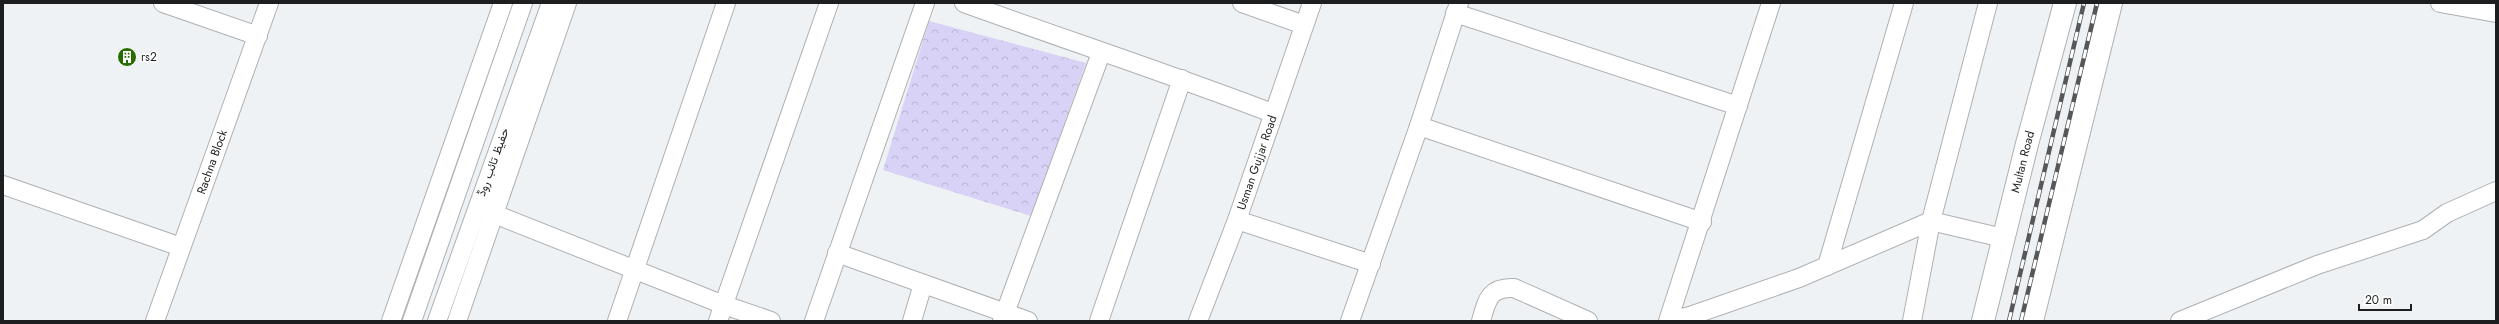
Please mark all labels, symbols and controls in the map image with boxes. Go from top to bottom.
building icon: rs2 [116,46,138,68]
place label: rs2 [141,48,157,66]
street label: Usman Gujjar Road [1232,113,1282,212]
street label: حفیظ تائب روڈ [472,125,514,199]
street label: Rachna Block [192,127,232,197]
street label: Multan Road [2006,129,2039,195]
scale bar [2359,286,2411,312]
text: 20 m [2365,291,2392,309]

